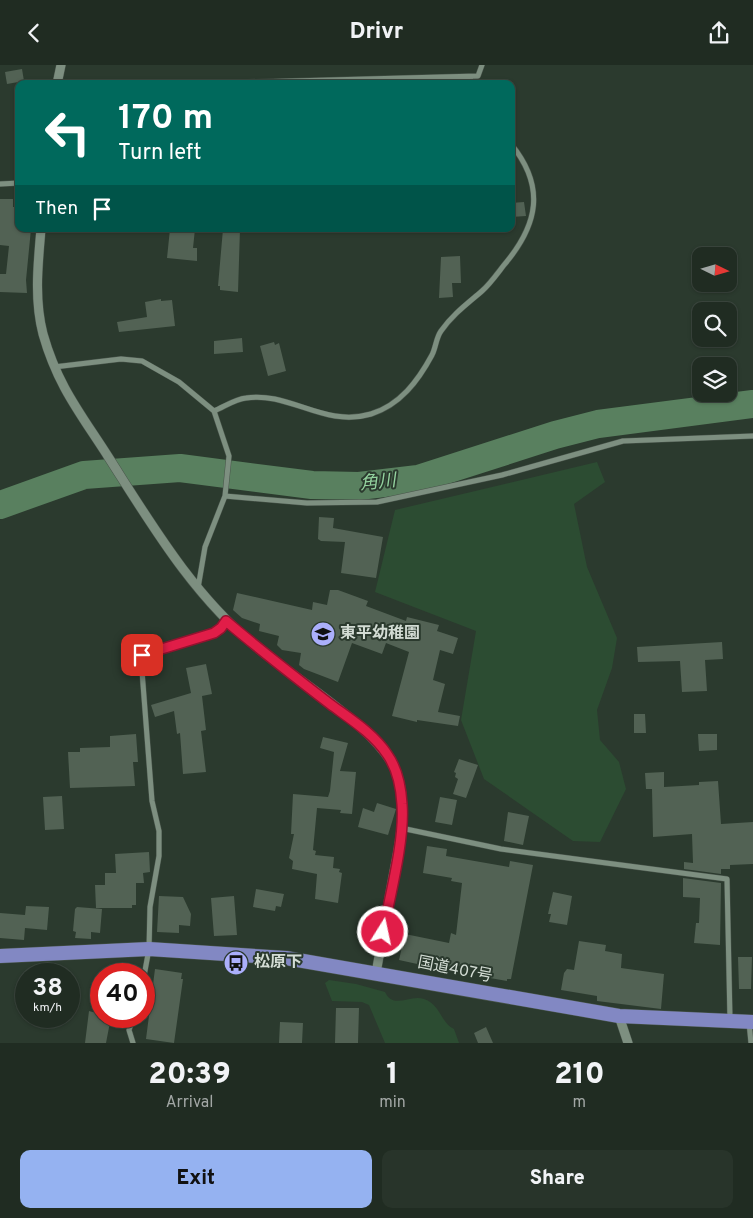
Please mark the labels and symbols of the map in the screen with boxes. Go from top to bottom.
north arrow [692,247,738,293]
water label: 角川 [359,469,399,496]
school or university icon: 東平幼稚園 [310,621,336,647]
place label: 東平幼稚園 [340,624,420,644]
pin [121,634,163,676]
position arrow [356,905,408,957]
bus stop icon: 松原下 [223,950,249,976]
place label: 松原下 [254,953,302,973]
street label: 国道407号 [416,953,494,987]
speed limit sign: 40 [90,963,155,1028]

